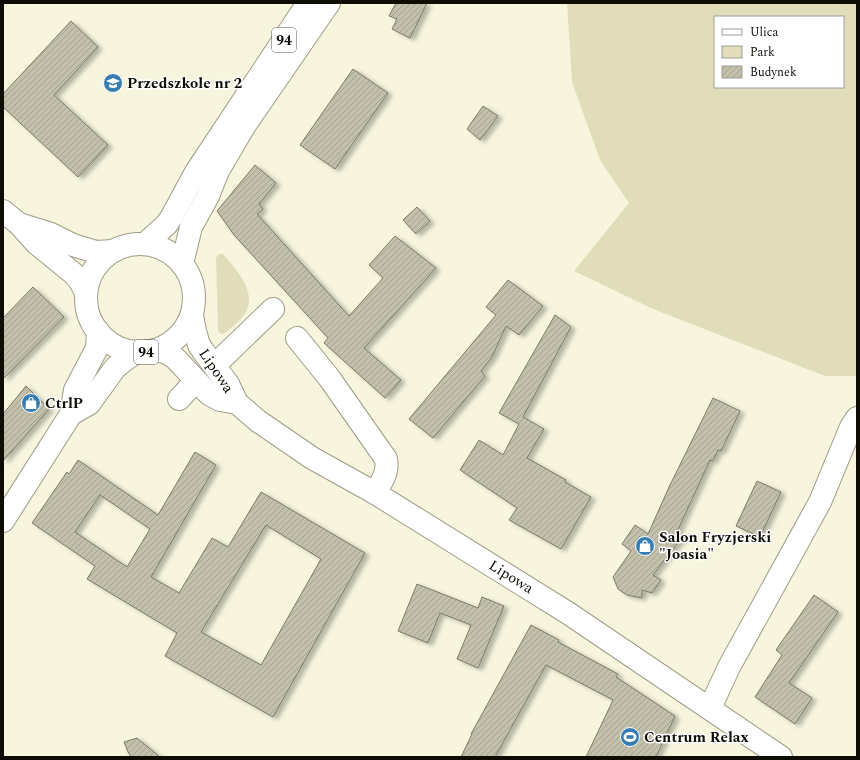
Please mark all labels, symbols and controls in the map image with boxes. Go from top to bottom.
legend [714,16,844,88]
text: Ulica [750,23,779,42]
road number: 94 [272,28,296,52]
text: Park [750,43,775,62]
text: Budynek [750,63,797,82]
school or university icon: Przedszkole nr 2 [102,72,124,94]
place label: Przedszkole nr 2 [127,72,242,95]
road number: 94 [134,340,158,364]
street label: Lipowa [193,344,240,398]
shop icon: CtrlP [20,392,42,414]
place label: CtrlP [45,392,83,415]
place label: Salon Fryzjerski "Joasia" [659,526,771,566]
shop icon: Salon Fryzjerski "Joasia" [634,535,656,557]
street label: Lipowa [484,554,539,600]
sports icon: Centrum Relax [619,726,641,748]
place label: Centrum Relax [644,726,749,749]

